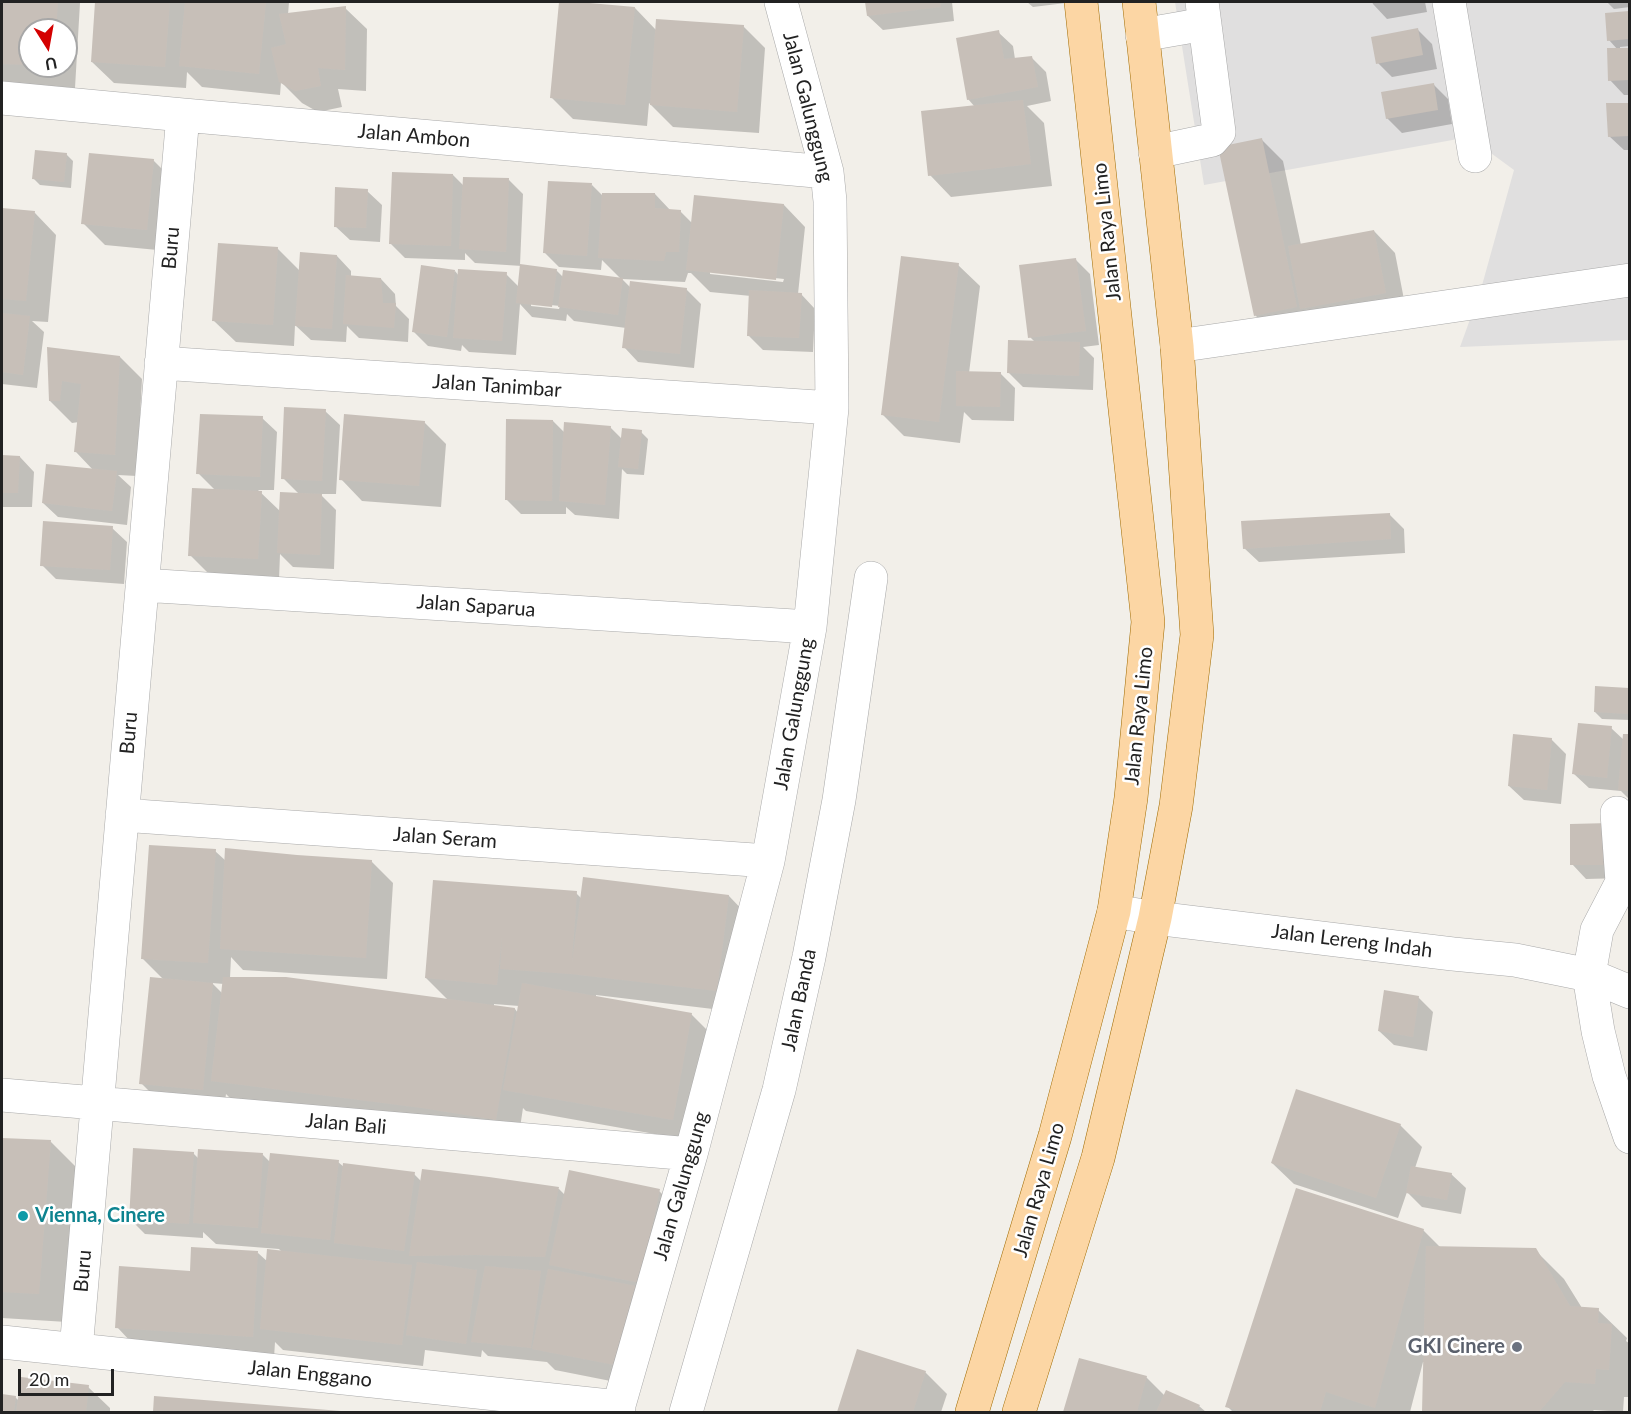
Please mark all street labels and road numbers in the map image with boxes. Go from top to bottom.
street label: Jalan Galunggung [778,29,838,185]
street label: Jalan Ambon [357,119,471,153]
street label: Jalan Raya Limo [1088,162,1126,302]
street label: Buru [157,226,185,270]
street label: Jalan Tanimbar [432,370,562,402]
street label: Jalan Saparua [416,590,536,622]
street label: Jalan Galunggung [769,636,819,792]
street label: Jalan Raya Limo [1120,646,1158,786]
street label: Buru [115,711,143,755]
street label: Jalan Seram [392,822,498,854]
street label: Jalan Lereng Indah [1270,919,1434,963]
street label: Jalan Banda [776,947,822,1053]
street label: Jalan Bali [305,1109,387,1139]
street label: Jalan Galunggung [648,1109,714,1263]
street label: Jalan Raya Limo [1008,1120,1070,1260]
street label: Buru [69,1249,97,1293]
street label: Jalan Enggano [247,1356,373,1392]

